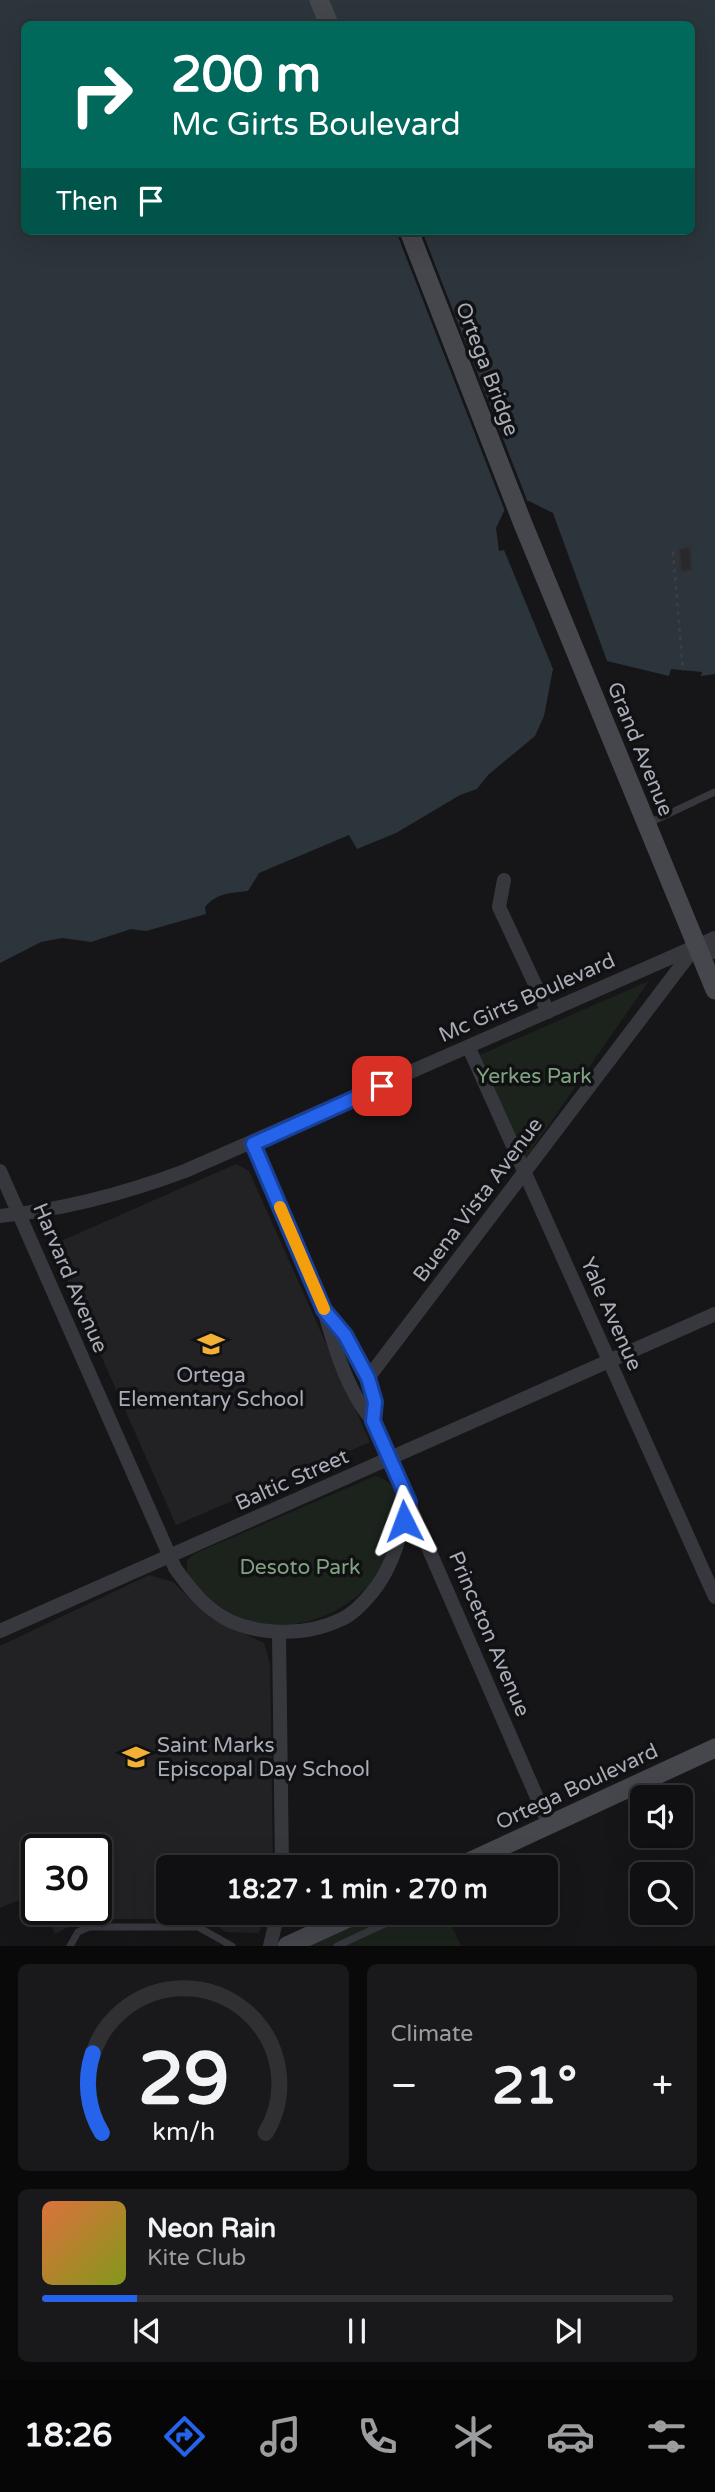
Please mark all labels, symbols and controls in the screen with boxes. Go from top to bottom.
text: 200 m [171,46,321,105]
icon: right [56,49,147,140]
text: Mc Girts Boulevard [171,106,461,144]
icon: arrive [132,182,170,220]
text: Then [56,186,118,217]
street label: Ortega Bridge [450,299,524,440]
street label: Grand Avenue [602,678,678,820]
street label: Mc Girts Boulevard [435,948,619,1048]
pin [352,1056,412,1116]
park label: Yerkes Park [476,1064,592,1089]
icon: arrive [363,1067,401,1105]
street label: Buena Vista Avenue [408,1113,548,1287]
street label: Harvard Avenue [27,1199,113,1357]
street label: Yale Avenue [575,1254,647,1375]
school or university icon: Ortega Elementary School [196,1329,226,1359]
place label: Ortega Elementary School [118,1363,304,1412]
street label: Baltic Street [231,1444,353,1516]
position arrow [367,1484,441,1558]
street label: Princeton Avenue [443,1548,535,1720]
park label: Desoto Park [240,1555,360,1580]
place label: Saint Marks Episcopal Day School [157,1733,370,1782]
street label: Ortega Boulevard [492,1738,662,1836]
school or university icon: Saint Marks Episcopal Day School [121,1742,151,1772]
map controls [630,1785,693,1925]
button: sound [630,1785,693,1848]
speed limit sign: 30 [21,1834,112,1925]
button: search [630,1862,693,1925]
text: 18:27 · 1 min · 270 m [226,1874,488,1905]
text: Climate [391,2020,473,2048]
text: 29 [138,2037,229,2125]
text: 21° [492,2055,577,2118]
text: − [391,2063,418,2109]
text: + [652,2063,673,2109]
text: km/h [152,2117,215,2147]
text: Neon Rain [147,2213,276,2244]
text: Kite Club [147,2244,246,2272]
icon: previous [128,2312,166,2350]
icon: pause [338,2312,376,2350]
icon: next [549,2312,587,2350]
icon: directions [160,2412,209,2461]
icon: music [256,2412,305,2461]
icon: phone [353,2412,402,2461]
icon: climate [449,2412,498,2461]
icon: car [546,2412,595,2461]
icon: filters [642,2412,691,2461]
text: 18:26 [24,2417,112,2455]

